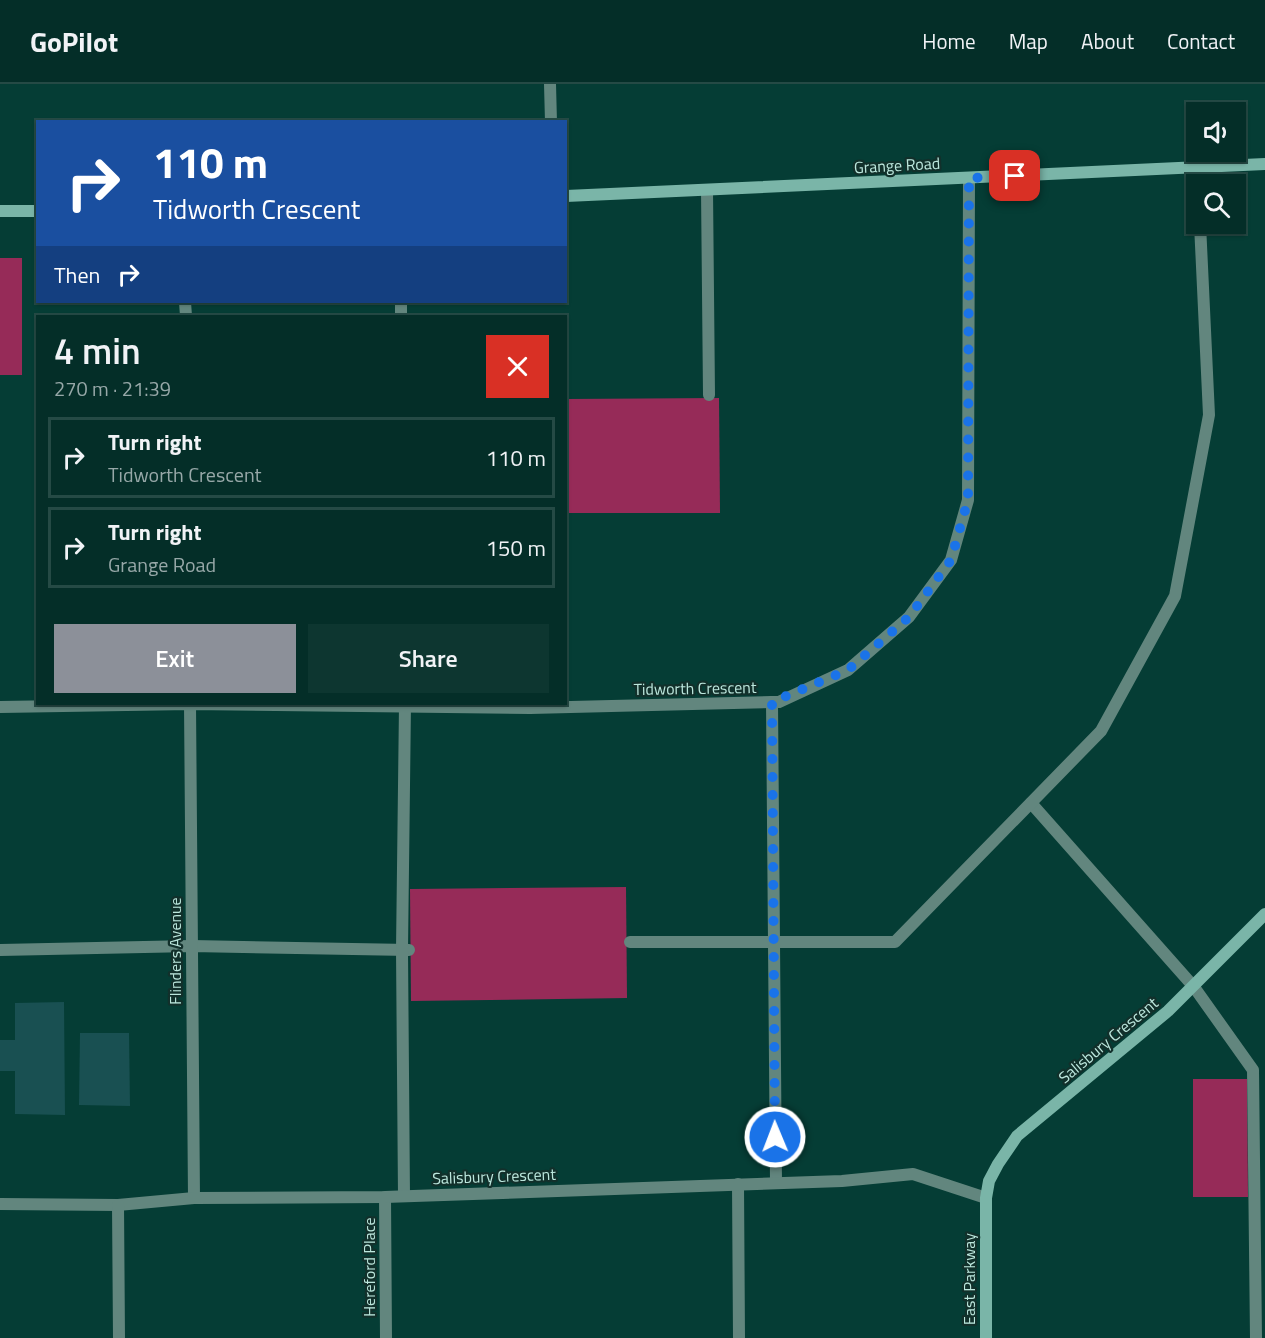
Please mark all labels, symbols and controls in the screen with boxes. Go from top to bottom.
text: GoPilot [30,20,118,63]
text: Home [922,25,976,57]
text: Map [1009,25,1048,57]
text: About [1081,25,1134,57]
text: Contact [1167,25,1235,57]
map controls [1186,102,1246,234]
button: sound [1186,102,1246,162]
text: 110 m [153,130,268,194]
icon: right [54,144,132,222]
pin [989,150,1040,201]
street label: Grange Road [853,151,941,179]
icon: arrive [998,159,1031,192]
button: search [1186,174,1246,234]
text: Tidworth Crescent [153,188,360,229]
text: Then [54,258,100,292]
icon: right [112,258,145,291]
text: 4 min [54,323,141,378]
button: close [486,335,549,398]
text: 270 m · 21:39 [54,373,171,404]
text: Turn right [108,425,202,459]
icon: right [57,441,90,474]
text: 110 m [486,441,546,475]
text: Tidworth Crescent [108,459,262,490]
text: Turn right [108,515,202,549]
icon: right [57,531,90,564]
text: 150 m [486,531,546,565]
text: Grange Road [108,549,216,580]
button: Exit [54,624,296,693]
button: Share [308,624,549,693]
street label: Tidworth Crescent [633,675,757,701]
street label: Flinders Avenue [163,897,187,1005]
street label: Salisbury Crescent [1053,991,1163,1089]
position arrow [743,1105,807,1169]
street label: Salisbury Crescent [432,1162,557,1190]
street label: Hereford Place [357,1217,381,1317]
street label: East Parkway [957,1233,981,1325]

